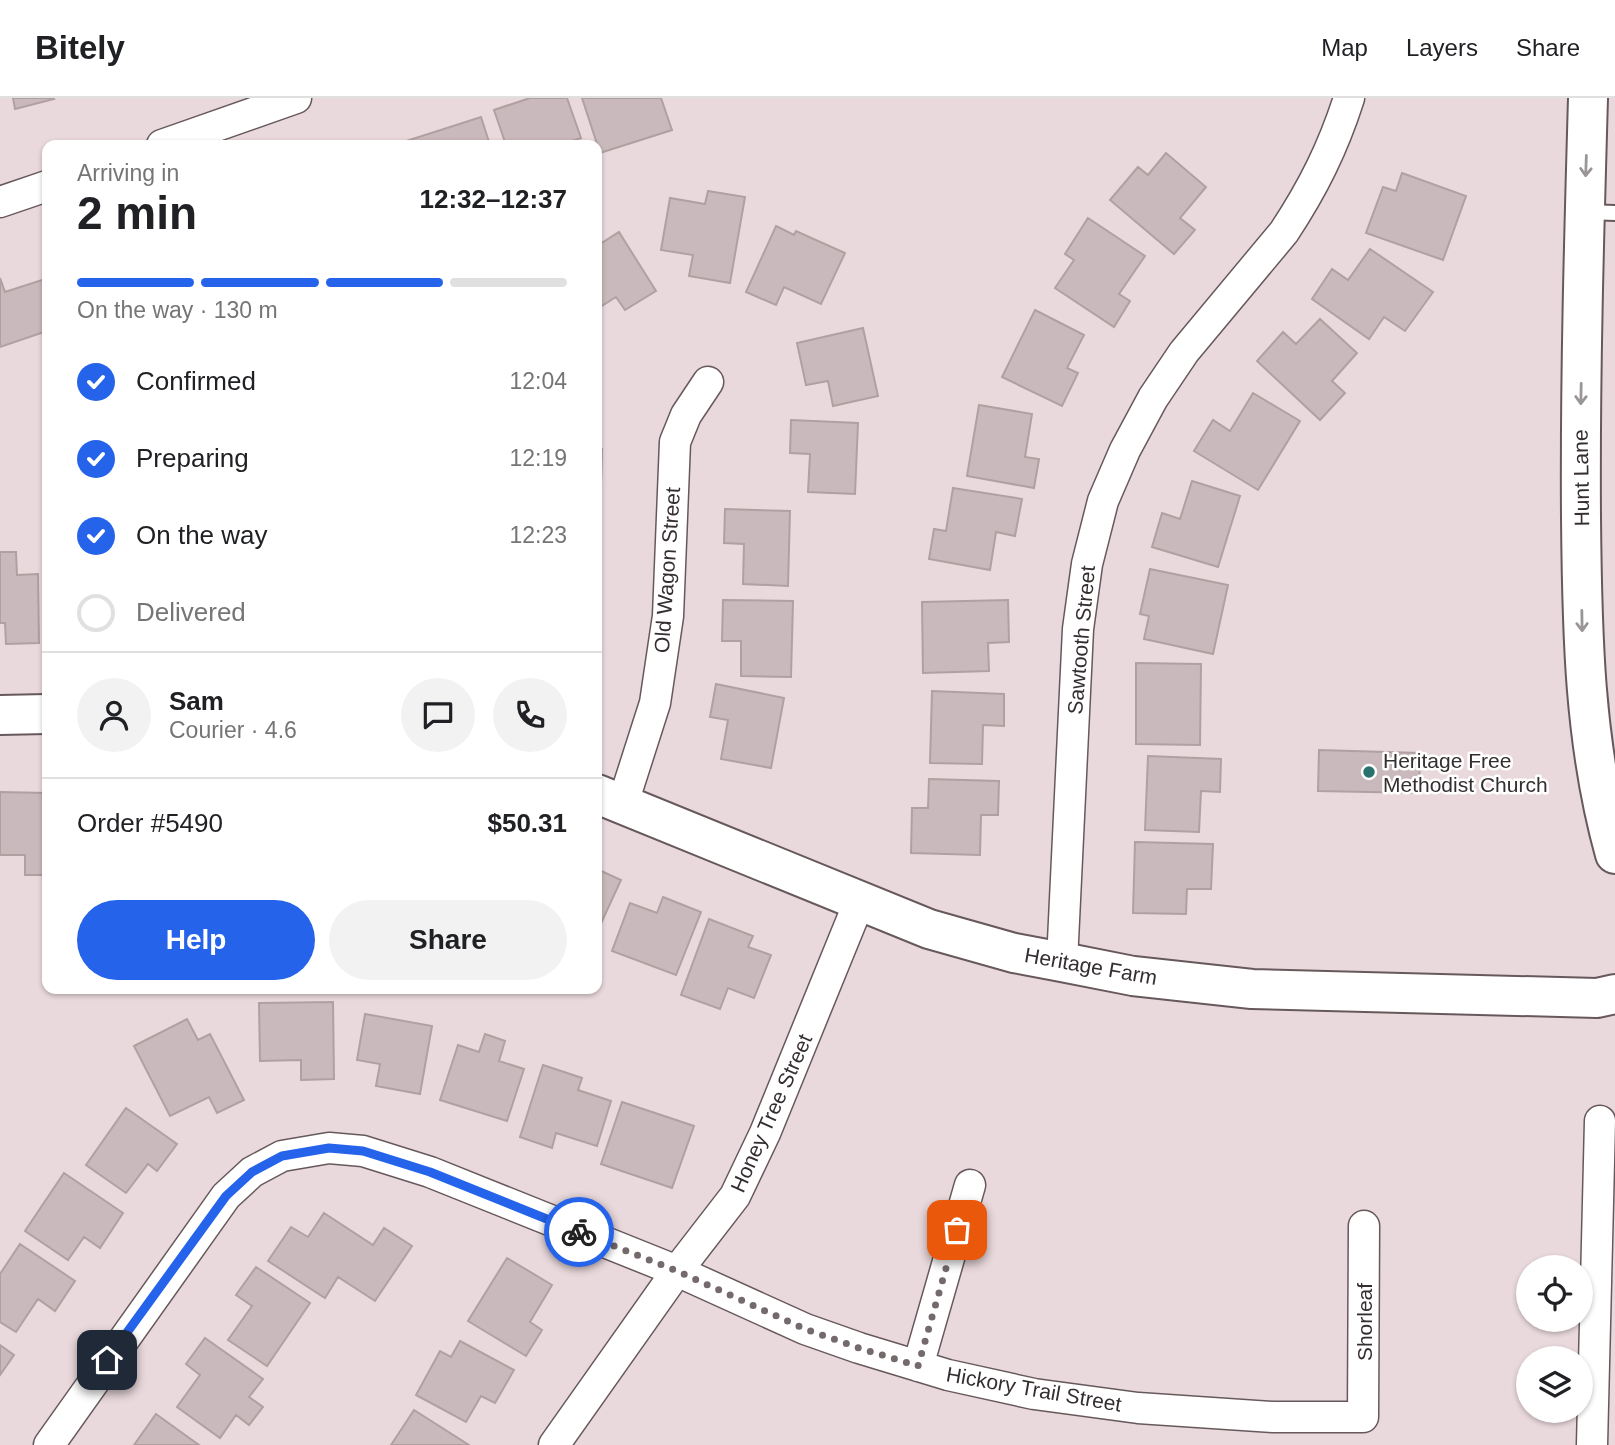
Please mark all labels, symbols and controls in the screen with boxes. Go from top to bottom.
text: Bitely [35,29,125,66]
text: Map [1321,34,1368,61]
text: Layers [1406,34,1478,61]
text: Share [1516,34,1580,61]
one-way arrow [1580,154,1593,177]
text: Arriving in [77,160,179,186]
text: 12:32–12:37 [420,184,567,214]
text: 2 min [77,187,197,239]
text: On the way · 130 m [77,297,278,323]
icon: check [77,363,115,401]
text: Confirmed [136,366,256,396]
text: 12:04 [509,368,567,394]
one-way arrow [1574,382,1588,405]
street label: Hunt Lane [1569,429,1593,527]
icon: check [77,440,115,478]
text: Preparing [136,443,249,473]
text: 12:19 [509,445,567,471]
street label: Old Wagon Street [650,486,684,654]
icon: check [77,517,115,555]
text: On the way [136,520,268,550]
text: 12:23 [509,522,567,548]
street label: Sawtooth Street [1063,564,1099,715]
text: Delivered [136,597,246,627]
one-way arrow [1575,609,1589,632]
button: person [77,678,151,752]
button: chat [401,678,475,752]
button: phone [493,678,567,752]
text: Sam [169,686,224,716]
text: Courier · 4.6 [169,717,297,743]
place label: Heritage Free Methodist Church [1383,749,1548,796]
marker: Heritage Free Methodist Church [1361,764,1377,780]
text: Order #5490 [77,808,223,838]
text: $50.31 [487,808,567,838]
button: Help [77,900,315,980]
button: Share [329,900,567,980]
street label: Heritage Farm [1023,943,1159,989]
street label: Honey Tree Street [726,1030,816,1196]
courier [544,1197,614,1267]
pin [927,1200,987,1260]
icon: bag [938,1211,976,1249]
icon: bike [560,1213,598,1251]
map controls [1516,1255,1593,1423]
button: locate [1516,1255,1593,1332]
street label: Shorleaf [1353,1283,1376,1361]
pin [77,1330,137,1390]
icon: home [88,1341,126,1379]
button: layers [1516,1346,1593,1423]
street label: Hickory Trail Street [945,1362,1123,1416]

